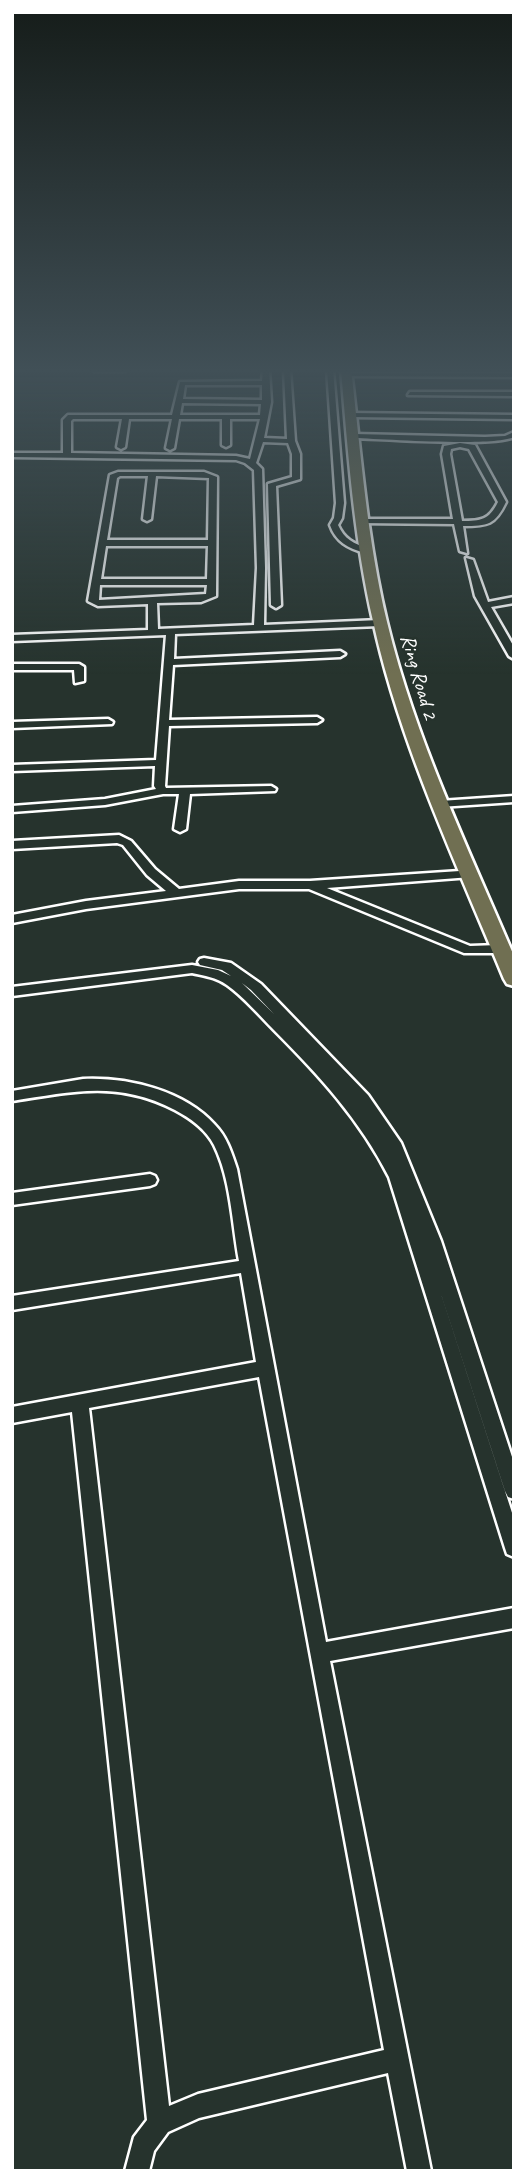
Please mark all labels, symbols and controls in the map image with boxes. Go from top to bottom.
street label: Ring Road 2 [394,632,442,722]

